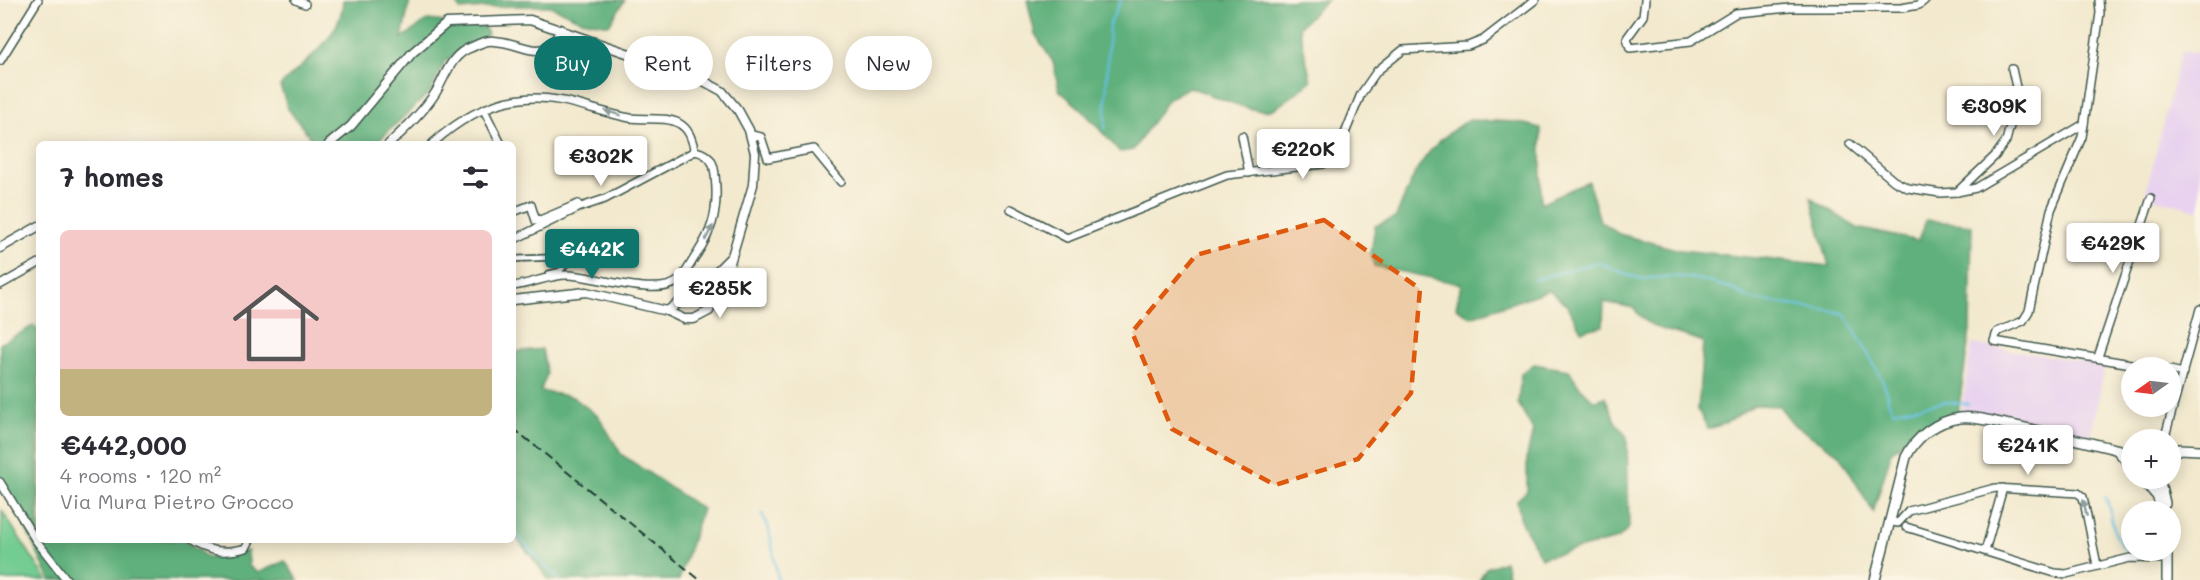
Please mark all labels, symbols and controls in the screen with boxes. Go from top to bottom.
chip: Buy [534,36,612,90]
chip: Rent [624,36,713,90]
chip: Filters [725,36,833,90]
chip: New [845,36,932,90]
pin: €309K [1952,86,2036,137]
text: €309K [1961,92,2027,118]
one-way arrow [604,108,622,117]
pin: €220K [1261,129,1345,180]
text: €220K [1271,135,1335,161]
pin: €302K [559,136,643,187]
text: €302K [568,142,634,168]
text: 7 homes [60,160,164,194]
icon: filters [459,161,492,194]
pin: €429K [2071,223,2155,274]
one-way arrow [704,224,714,241]
pin: €442K [550,229,634,280]
text: €429K [2080,229,2146,255]
text: €442K [559,235,625,261]
pin: €285K [678,268,762,319]
icon: home [222,269,330,377]
text: €285K [688,274,752,300]
north arrow [2121,357,2181,417]
map controls [2121,357,2181,561]
pin: €241K [1986,425,2070,476]
text: €442,000 [60,428,187,462]
button: + [2121,429,2181,489]
text: €241K [1997,431,2059,457]
text: 4 rooms · 120 m² [60,462,221,488]
text: Via Mura Pietro Grocco [60,488,294,514]
one-way arrow [2080,498,2089,517]
button: − [2121,501,2181,561]

